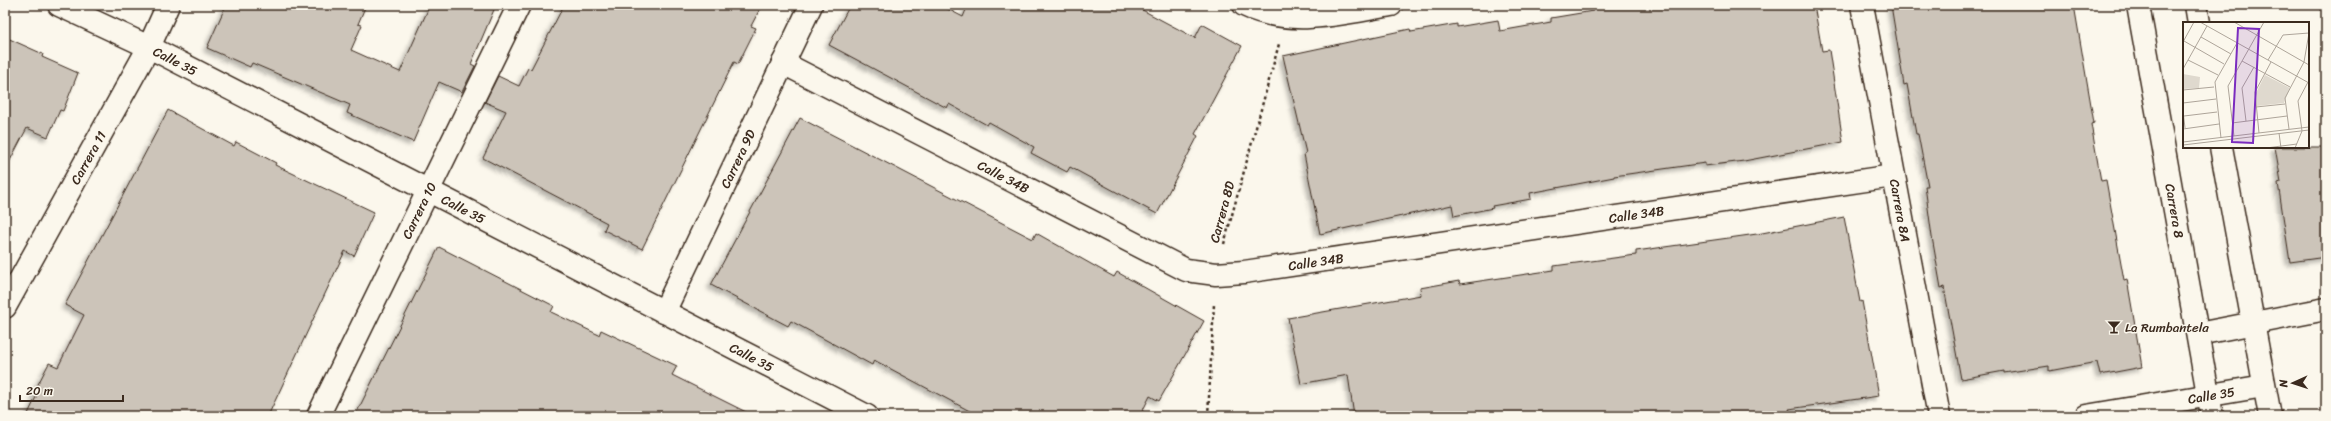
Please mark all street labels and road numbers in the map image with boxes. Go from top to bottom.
street label: Calle 35 [149,40,202,82]
street label: Carrera 9D [713,125,762,192]
street label: Carrera 11 [64,126,112,189]
street label: Calle 34B [974,153,1034,199]
street label: Carrera 8A [1883,177,1918,244]
street label: Carrera 10 [395,178,442,243]
street label: Carrera 8D [1203,178,1241,245]
street label: Carrera 8 [2159,182,2191,240]
street label: Calle 35 [437,188,490,230]
street label: Calle 34B [1607,199,1666,229]
street label: Calle 34B [1287,246,1345,277]
street label: Calle 35 [725,336,778,378]
street label: Calle 35 [2186,380,2236,410]

